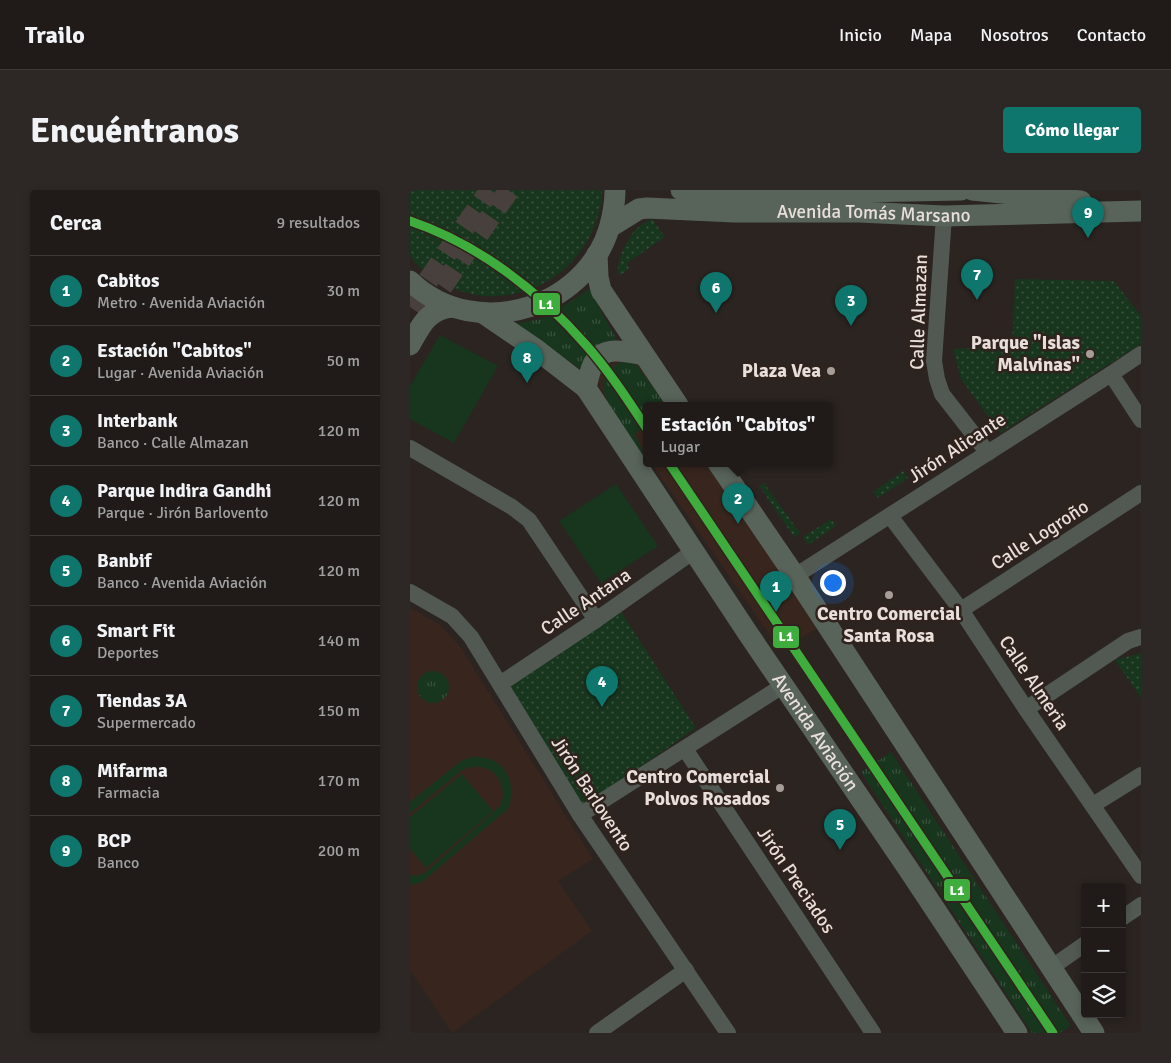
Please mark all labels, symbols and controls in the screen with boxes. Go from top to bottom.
text: Trailo [25,20,85,50]
text: Inicio [839,24,882,46]
text: Mapa [910,24,952,46]
text: Nosotros [980,24,1049,46]
text: Contacto [1077,24,1146,46]
button: Cómo llegar [1003,107,1141,153]
text: Encuéntranos [30,109,239,152]
pin: 9 [1072,197,1104,238]
street label: Avenida Tomás Marsano [777,200,971,228]
text: Cerca [50,210,102,236]
text: 9 resultados [277,213,360,233]
street label: Calle Almazan [905,254,933,370]
pin: 7 [961,259,993,300]
text: Cabitos [97,269,159,293]
pin: 6 [700,272,732,313]
text: 1 [62,281,70,301]
text: 30 m [326,281,360,301]
pin: 3 [835,285,867,326]
line badge: L1 [532,292,561,316]
text: Metro · Avenida Aviación [97,293,265,313]
text: L1 [539,296,554,313]
place label: Parque "Islas Malvinas" [971,331,1080,377]
text: Estación "Cabitos" [97,339,252,363]
pin: 8 [511,342,543,383]
marker: Parque "Islas Malvinas" [1084,348,1096,360]
text: 2 [62,351,70,371]
text: 50 m [326,351,360,371]
place label: Plaza Vea [742,359,821,383]
text: Lugar · Avenida Aviación [97,363,264,383]
marker: Plaza Vea [825,365,837,377]
popup [643,402,833,467]
street label: Jirón Alicante [904,408,1010,488]
text: Interbank [97,409,178,433]
text: Estación "Cabitos" [661,413,815,437]
text: 3 [62,421,70,441]
text: 120 m [318,421,360,441]
text: Banco · Calle Almazan [97,433,249,453]
text: Lugar [661,437,700,457]
text: Parque Indira Gandhi [97,479,271,503]
pin: 2 [722,483,754,524]
text: 4 [62,491,70,511]
text: 120 m [318,491,360,511]
street label: Calle Logroño [987,495,1093,575]
text: Parque · Jirón Barlovento [97,503,268,523]
text: Banbif [97,549,151,573]
text: 5 [62,561,70,581]
text: 120 m [318,561,360,581]
street label: Calle Antana [536,563,636,641]
your location [820,570,846,596]
pin: 1 [760,571,792,612]
text: Banco · Avenida Aviación [97,573,267,593]
marker: Centro Comercial Santa Rosa [883,589,895,601]
place label: Centro Comercial Santa Rosa [817,602,961,648]
text: Smart Fit [97,619,175,643]
line badge: L1 [772,625,800,649]
text: L1 [779,628,794,645]
text: 6 [62,631,70,651]
text: 140 m [318,631,360,651]
street label: Calle Almeria [994,631,1074,735]
text: Deportes [97,643,159,663]
pin: 4 [586,666,618,707]
street label: Avenida Aviación [767,669,864,796]
text: Tiendas 3A [97,689,187,713]
text: 7 [62,701,70,721]
text: 150 m [318,701,360,721]
text: Supermercado [97,713,196,733]
street label: Jirón Barlovento [546,732,638,856]
text: Mifarma [97,759,168,783]
place label: Centro Comercial Polvos Rosados [626,765,770,811]
text: 8 [62,771,70,791]
text: 170 m [318,771,360,791]
marker: Centro Comercial Polvos Rosados [774,782,786,794]
text: Farmacia [97,783,160,803]
pin: 5 [824,809,856,850]
street label: Jirón Preciados [752,822,840,938]
text: BCP [97,829,131,853]
text: 9 [62,841,70,861]
text: 200 m [318,841,360,861]
text: Banco [97,853,139,873]
line badge: L1 [943,878,971,902]
text: L1 [950,882,965,899]
map controls [1081,883,1126,1018]
button: + [1081,883,1126,928]
button: − [1081,928,1126,973]
button: layers [1081,973,1126,1018]

